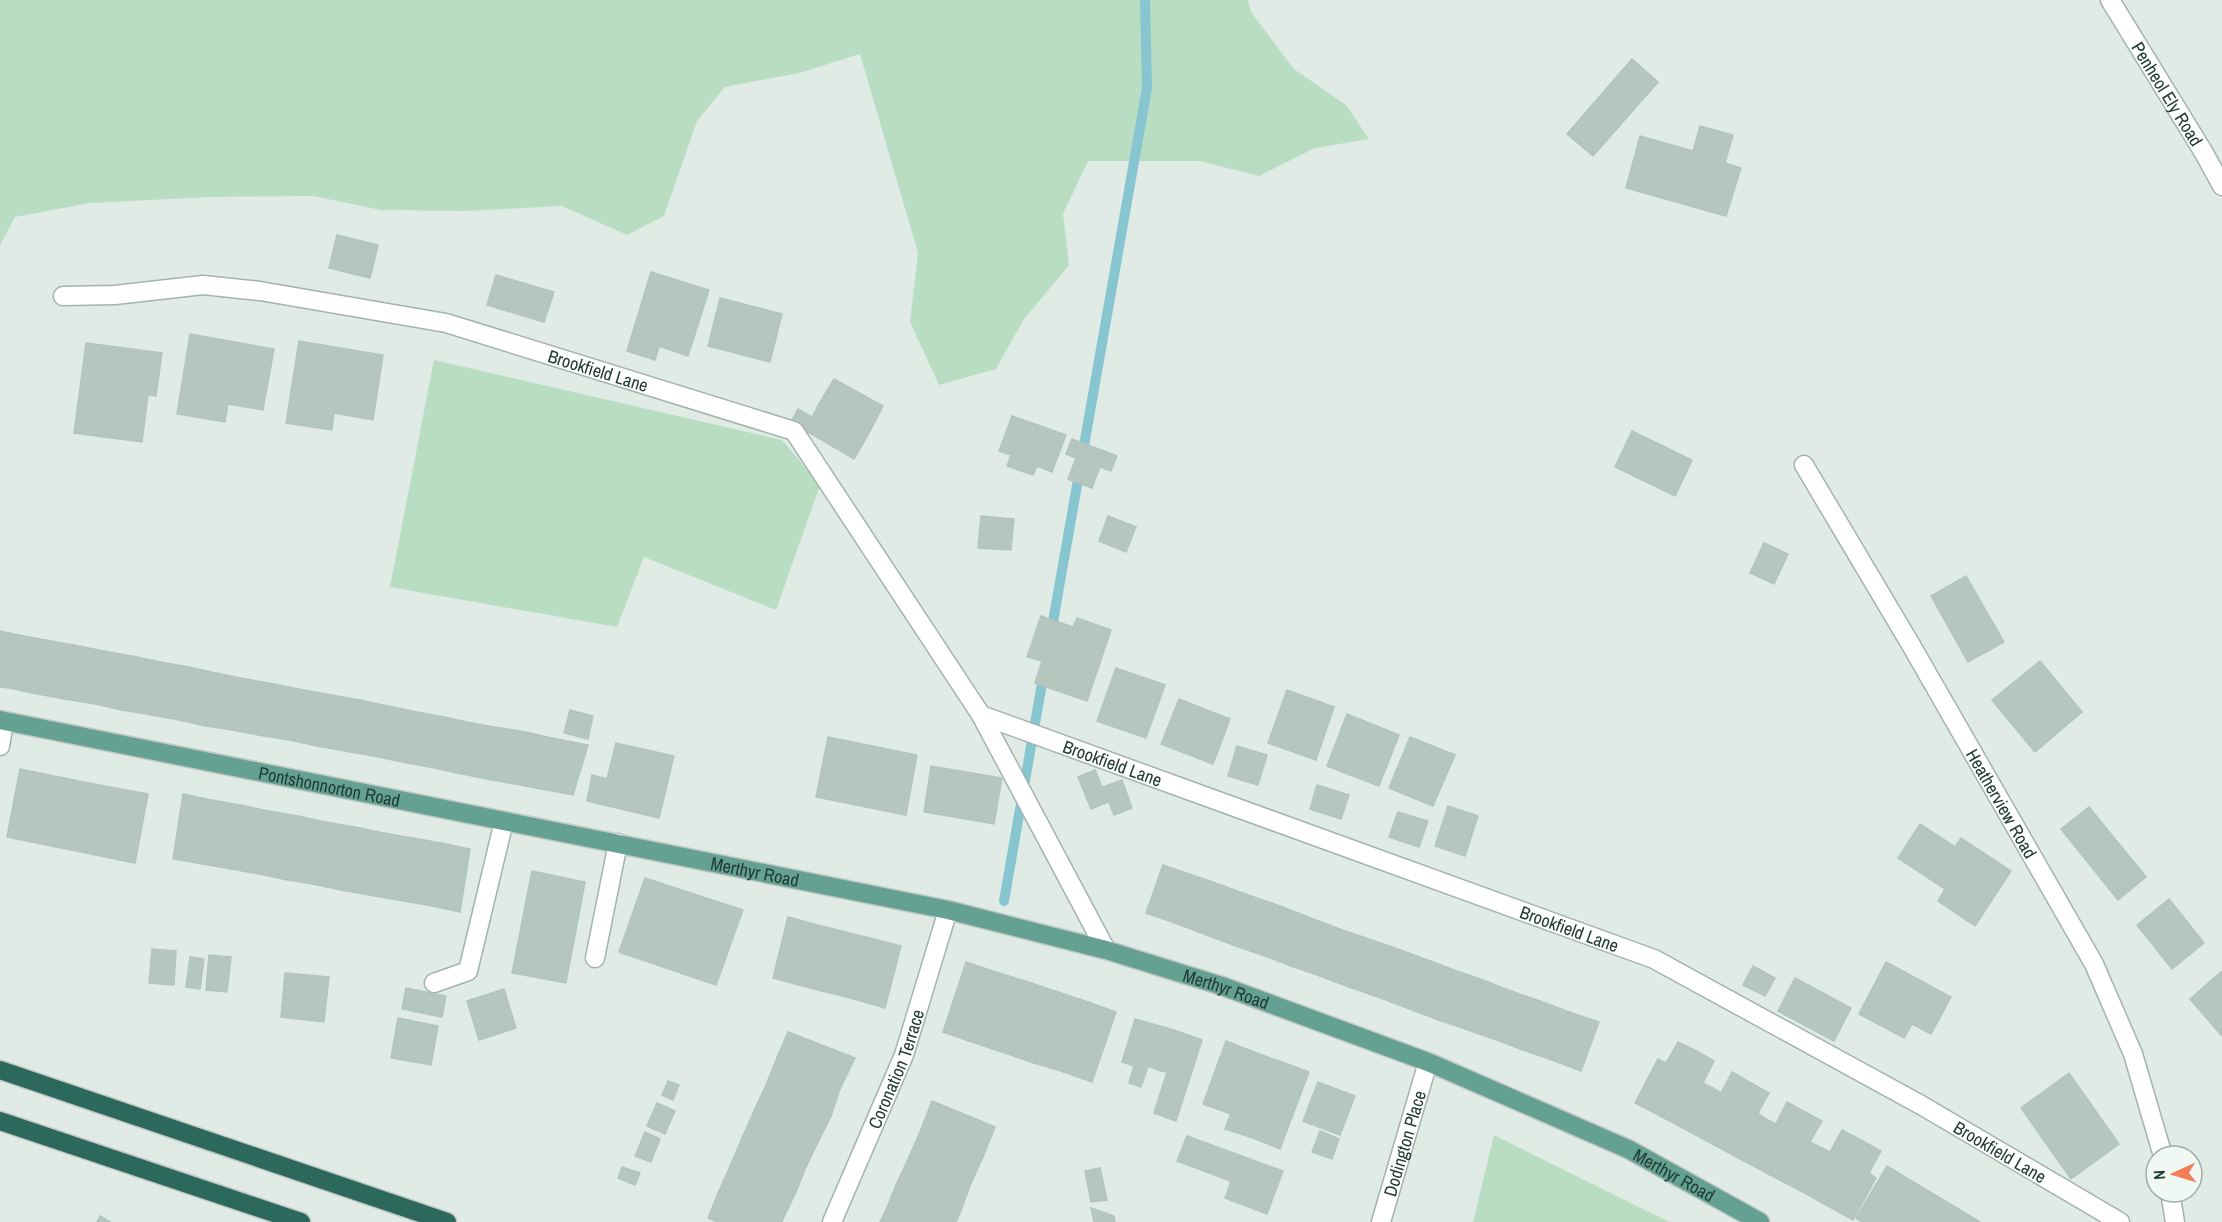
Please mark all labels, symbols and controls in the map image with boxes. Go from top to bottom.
street label: Penheol Ely Road [2126,37,2209,151]
street label: Brookfield Lane [545,343,651,398]
street label: Brookfield Lane [1060,733,1166,792]
street label: Heatherview Road [1961,744,2043,863]
street label: Pontshonnorton Road [257,760,402,812]
street label: Merthyr Road [709,850,801,892]
street label: Brookfield Lane [1517,899,1622,958]
street label: Merthyr Road [1180,962,1273,1015]
street label: Coronation Terrace [861,1006,930,1132]
street label: Dodington Place [1377,1087,1432,1199]
street label: Brookfield Lane [1949,1115,2051,1189]
street label: Merthyr Road [1629,1142,1720,1207]
north arrow [2144,1144,2204,1204]
text: N [2148,1170,2170,1181]

